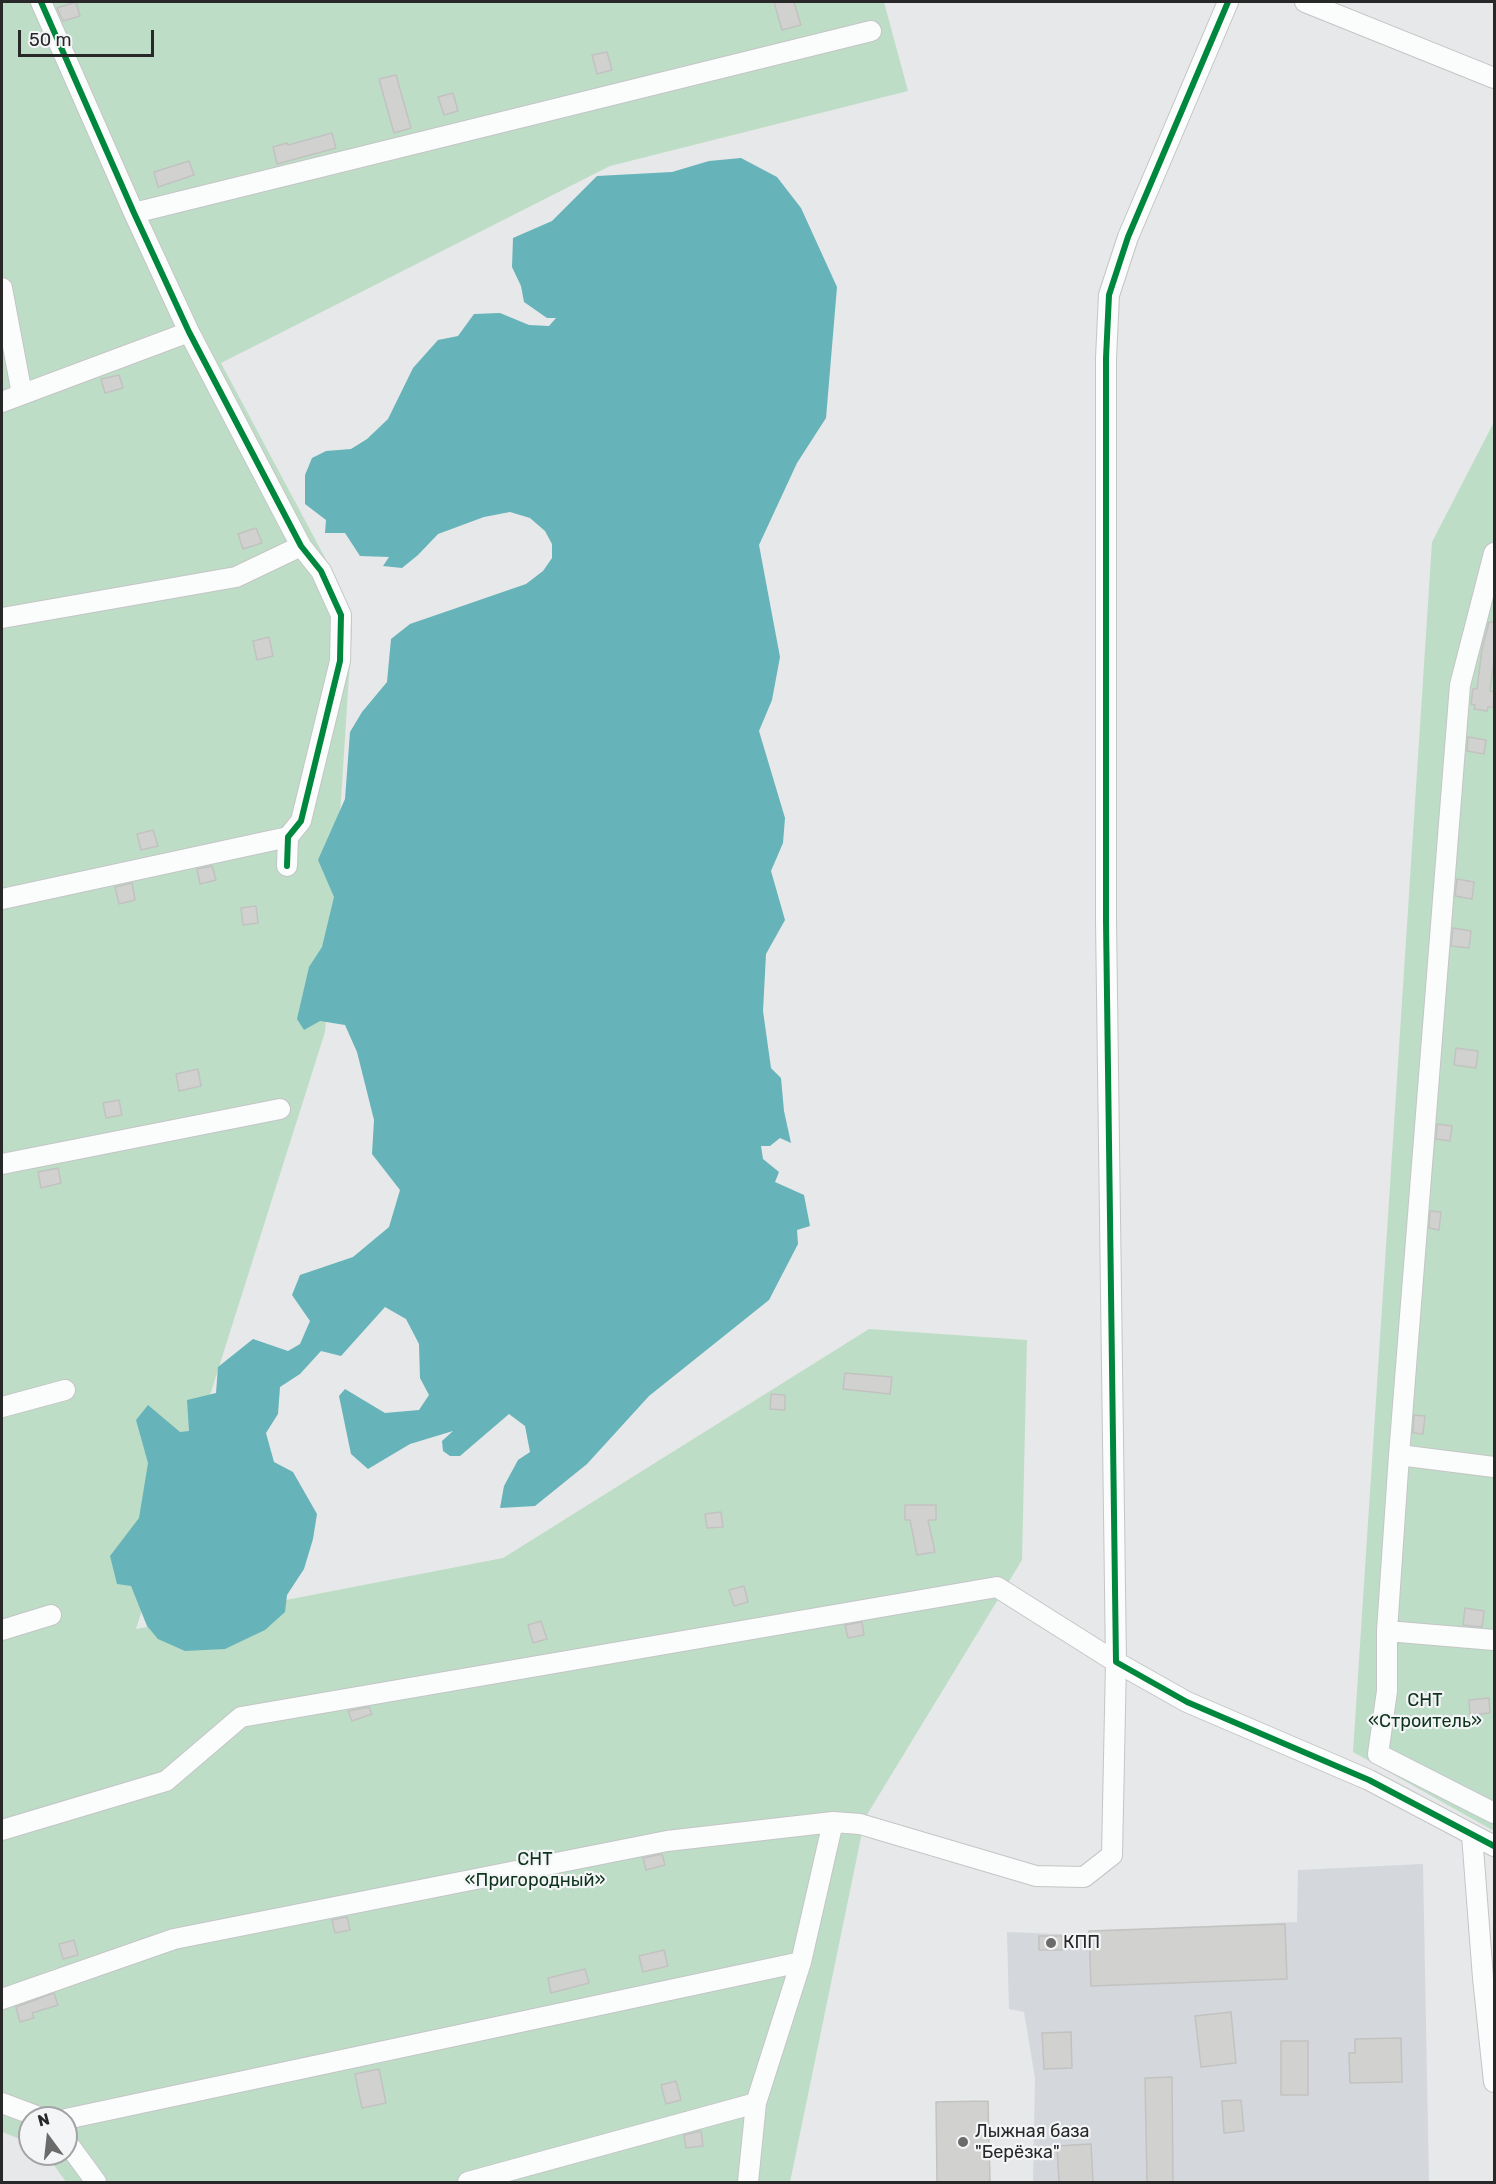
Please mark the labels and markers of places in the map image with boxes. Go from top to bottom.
place label: КПП [1063,1932,1100,1954]
marker: КПП [1044,1936,1058,1950]
place label: Лыжная база "Берёзка" [975,2121,1089,2164]
marker: Лыжная база "Берёзка" [956,2135,970,2149]

